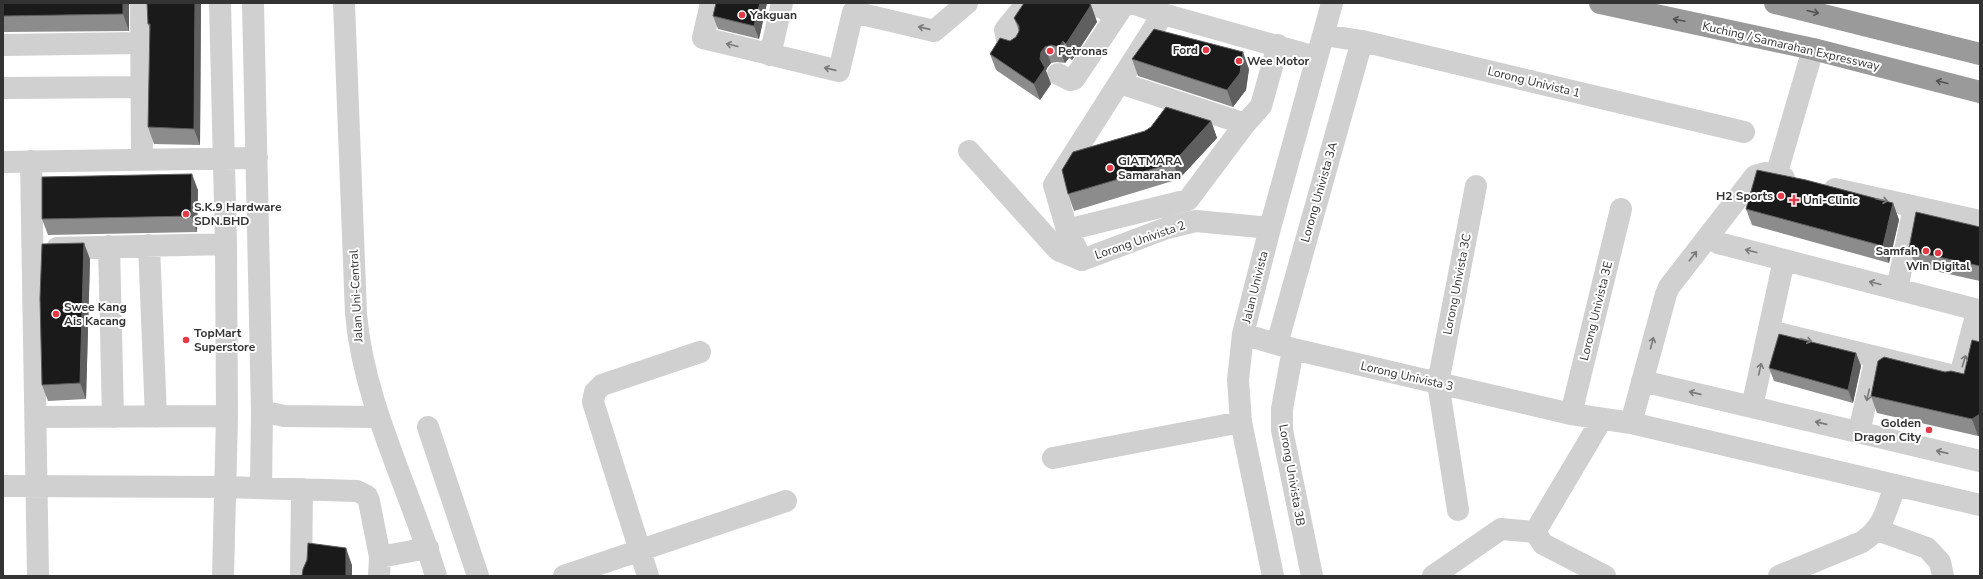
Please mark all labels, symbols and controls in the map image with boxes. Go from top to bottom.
place label: Yakguan [749,7,797,23]
one-way arrow [1806,9,1819,17]
marker: Yakguan [737,10,747,20]
one-way arrow [1673,16,1686,24]
street label: Kuching / Samarahan Expressway [1701,18,1882,74]
one-way arrow [918,24,931,32]
one-way arrow [726,41,739,48]
place label: Ford [1173,42,1198,58]
place label: Petronas [1058,43,1108,59]
marker: Ford [1201,45,1211,55]
marker: Petronas [1045,46,1055,56]
place label: Wee Motor [1247,53,1310,69]
marker: Wee Motor [1234,56,1244,66]
street label: Lorong Univista 1 [1486,63,1582,101]
one-way arrow [824,65,837,73]
one-way arrow [1936,78,1949,85]
street label: Lorong Univista 3A [1297,140,1341,244]
place label: GIATMARA Samarahan [1118,153,1182,183]
marker: GIATMARA Samarahan [1105,163,1115,173]
place label: H2 Sports [1716,188,1773,204]
marker: H2 Sports [1776,191,1786,201]
place label: Uni-Clinic [1803,192,1858,208]
marker: Uni-Clinic [1788,194,1800,206]
one-way arrow [1875,196,1888,204]
place label: S.K.9 Hardware SDN.BHD [194,199,282,229]
marker: S.K.9 Hardware SDN.BHD [181,209,191,219]
street label: Lorong Univista 2 [1093,217,1187,263]
street label: Lorong Univista 3C [1439,232,1475,336]
place label: Samfah [1875,243,1918,259]
marker: Samfah [1921,246,1931,256]
one-way arrow [1745,247,1758,255]
marker: Win Digital [1933,248,1943,258]
street label: Jalan Uni-Central [346,249,366,344]
street label: Jalan Univista [1238,249,1272,326]
one-way arrow [1689,251,1697,262]
place label: Win Digital [1906,258,1970,274]
street label: Lorong Univista 3E [1576,260,1616,362]
one-way arrow [1868,279,1881,286]
place label: Swee Kang Ais Kacang [64,299,127,329]
marker: Swee Kang Ais Kacang [51,309,61,319]
place label: TopMart Superstore [194,325,256,355]
marker: TopMart Superstore [181,335,191,345]
one-way arrow [1649,337,1656,350]
one-way arrow [1800,337,1813,344]
one-way arrow [1961,355,1968,368]
street label: Lorong Univista 3 [1359,358,1455,394]
one-way arrow [1757,363,1765,376]
one-way arrow [1863,388,1871,401]
one-way arrow [1689,389,1702,397]
place label: Golden Dragon City [1854,415,1922,445]
one-way arrow [1815,419,1828,427]
street label: Lorong Univista 3B [1275,423,1309,527]
marker: Golden Dragon City [1924,425,1934,435]
one-way arrow [1936,448,1949,455]

